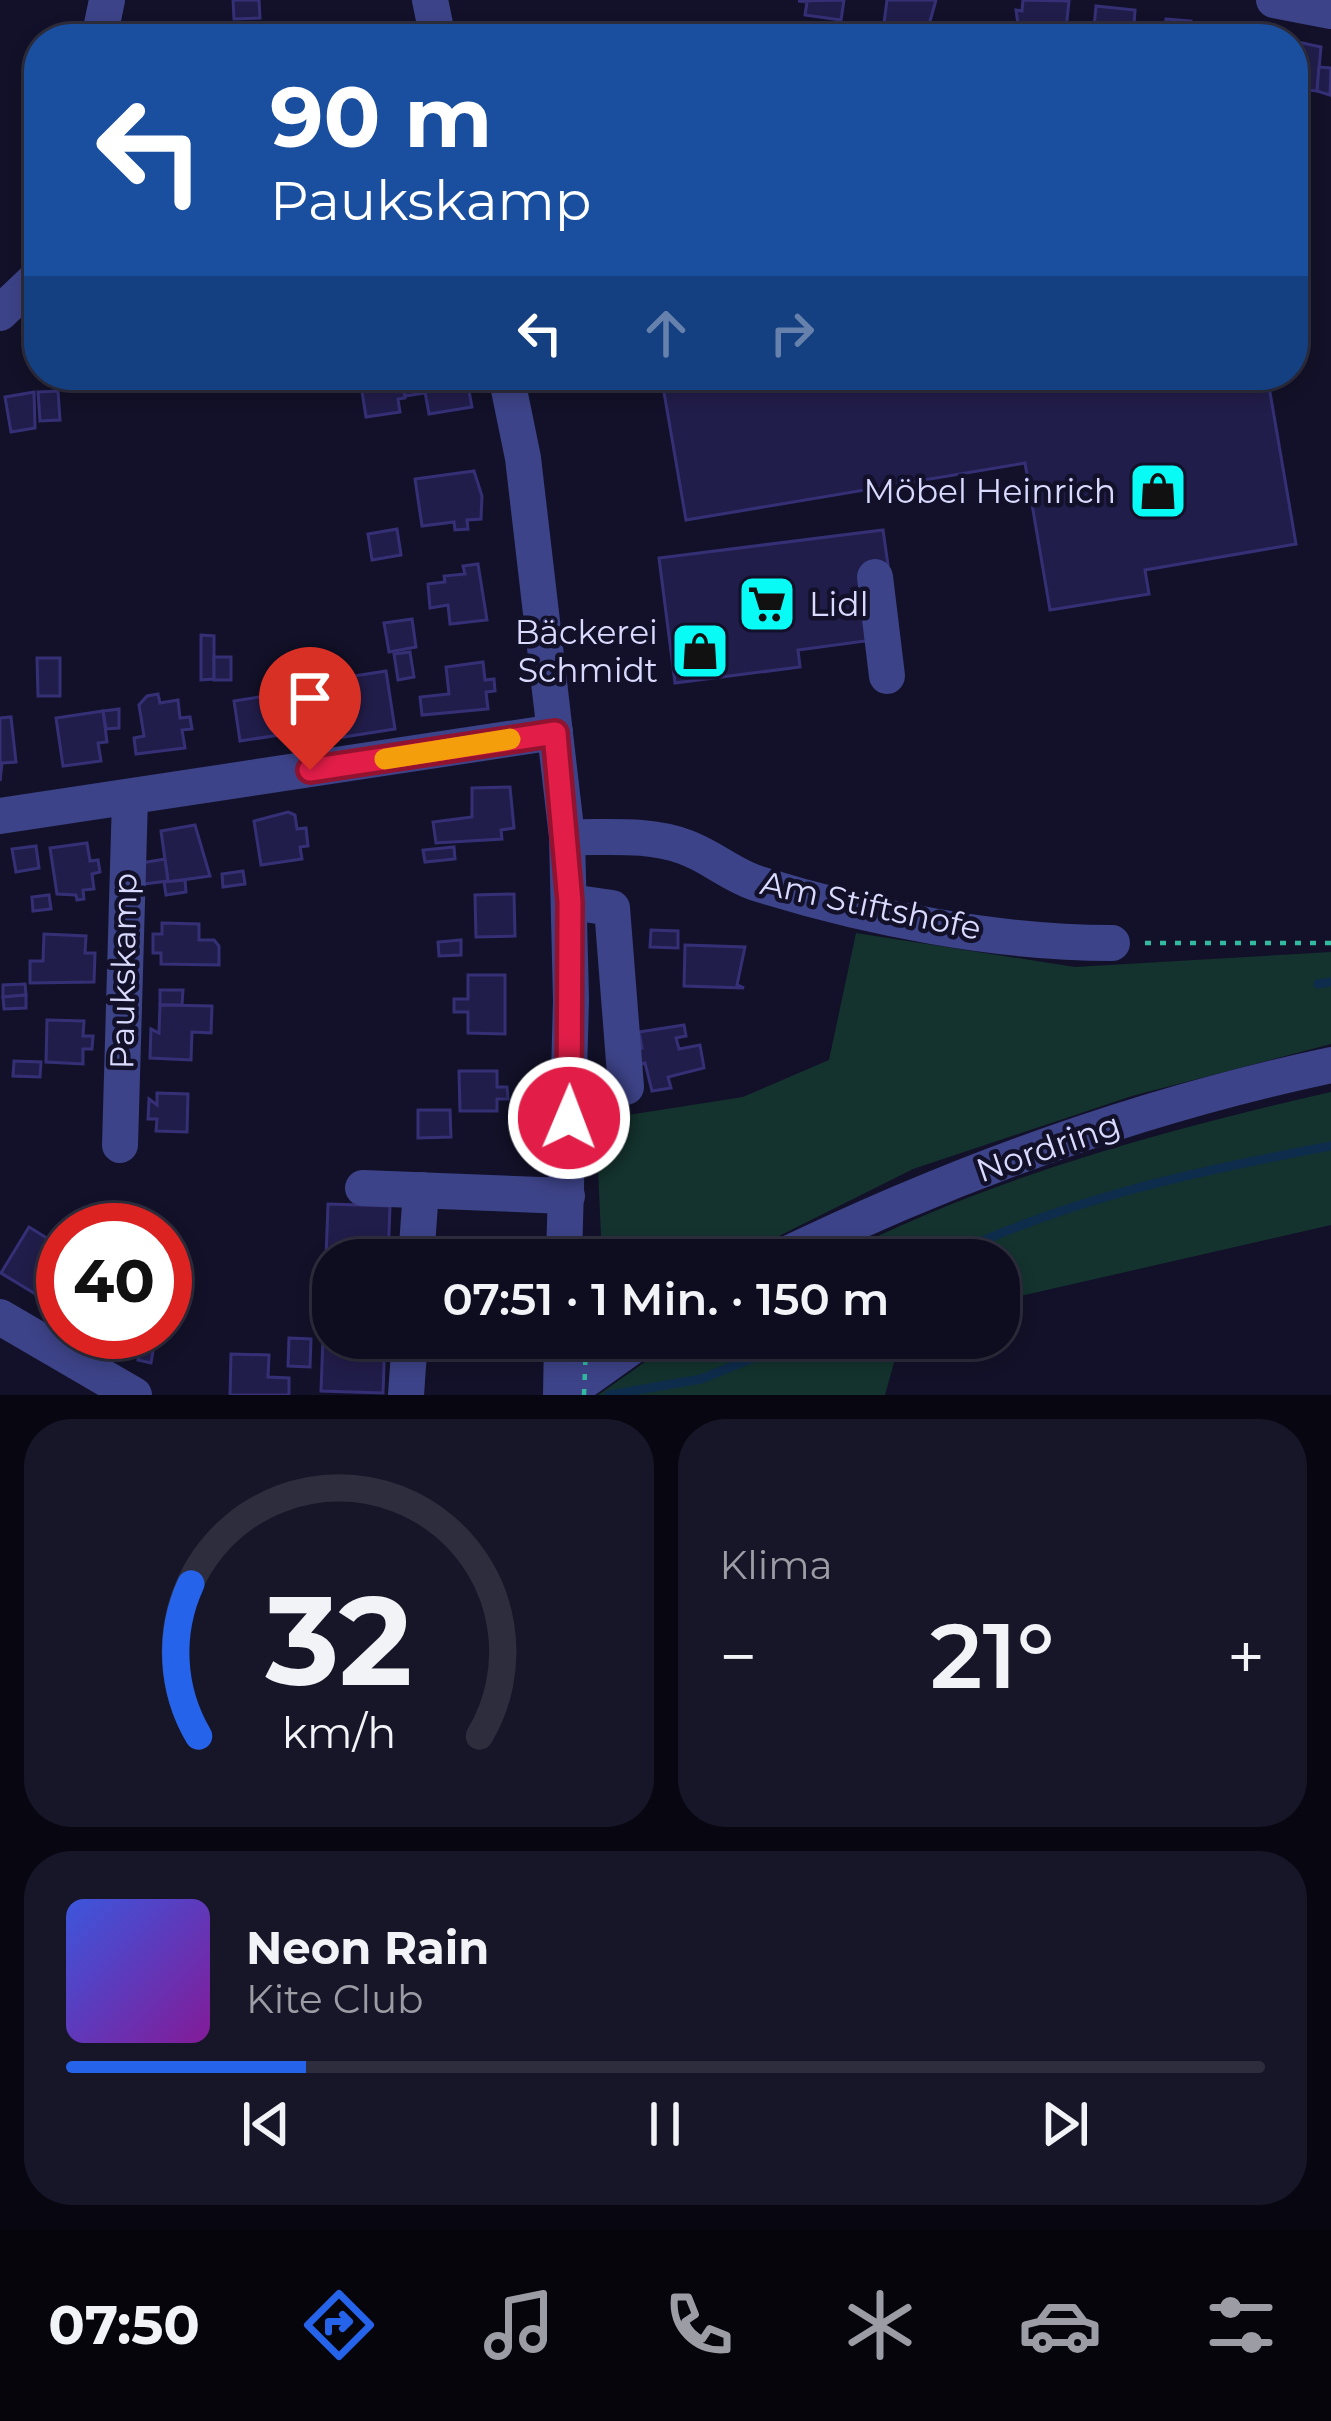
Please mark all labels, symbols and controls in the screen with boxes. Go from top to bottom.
text: 90 m [270,66,492,168]
icon: left [72,72,228,228]
text: Paukskamp [270,168,591,234]
icon: left [507,300,573,366]
icon: ahead [633,300,699,366]
icon: right [759,300,825,366]
shop icon: Möbel Heinrich [1127,460,1189,522]
place label: Möbel Heinrich [864,471,1116,511]
supermarket icon: Lidl [736,573,798,635]
place label: Lidl [809,584,869,624]
place label: Bäckerei Schmidt [515,612,658,690]
shop icon: Bäckerei Schmidt [669,620,731,682]
pin [259,647,361,770]
icon: arrive [277,665,343,731]
street label: Am Stiftshofe [757,862,985,948]
street label: Paukskamp [101,872,145,1070]
position arrow [506,1055,632,1181]
street label: Nordring [971,1104,1125,1190]
speed limit sign: 40 [36,1203,192,1359]
text: 07:51 · 1 Min. · 150 m [442,1271,890,1326]
text: Klima [720,1541,833,1589]
text: 32 [264,1564,412,1716]
text: 21° [930,1601,1054,1711]
text: − [720,1616,757,1697]
text: + [1227,1616,1265,1697]
text: km/h [282,1706,396,1759]
text: Neon Rain [246,1920,489,1975]
text: Kite Club [246,1975,424,2023]
icon: previous [233,2091,299,2157]
icon: pause [632,2091,698,2157]
icon: next [1032,2091,1098,2157]
icon: directions [297,2283,381,2367]
icon: music [477,2283,561,2367]
icon: phone [657,2283,741,2367]
icon: climate [838,2283,922,2367]
icon: car [1018,2283,1102,2367]
icon: filters [1199,2283,1283,2367]
text: 07:50 [48,2292,200,2358]

